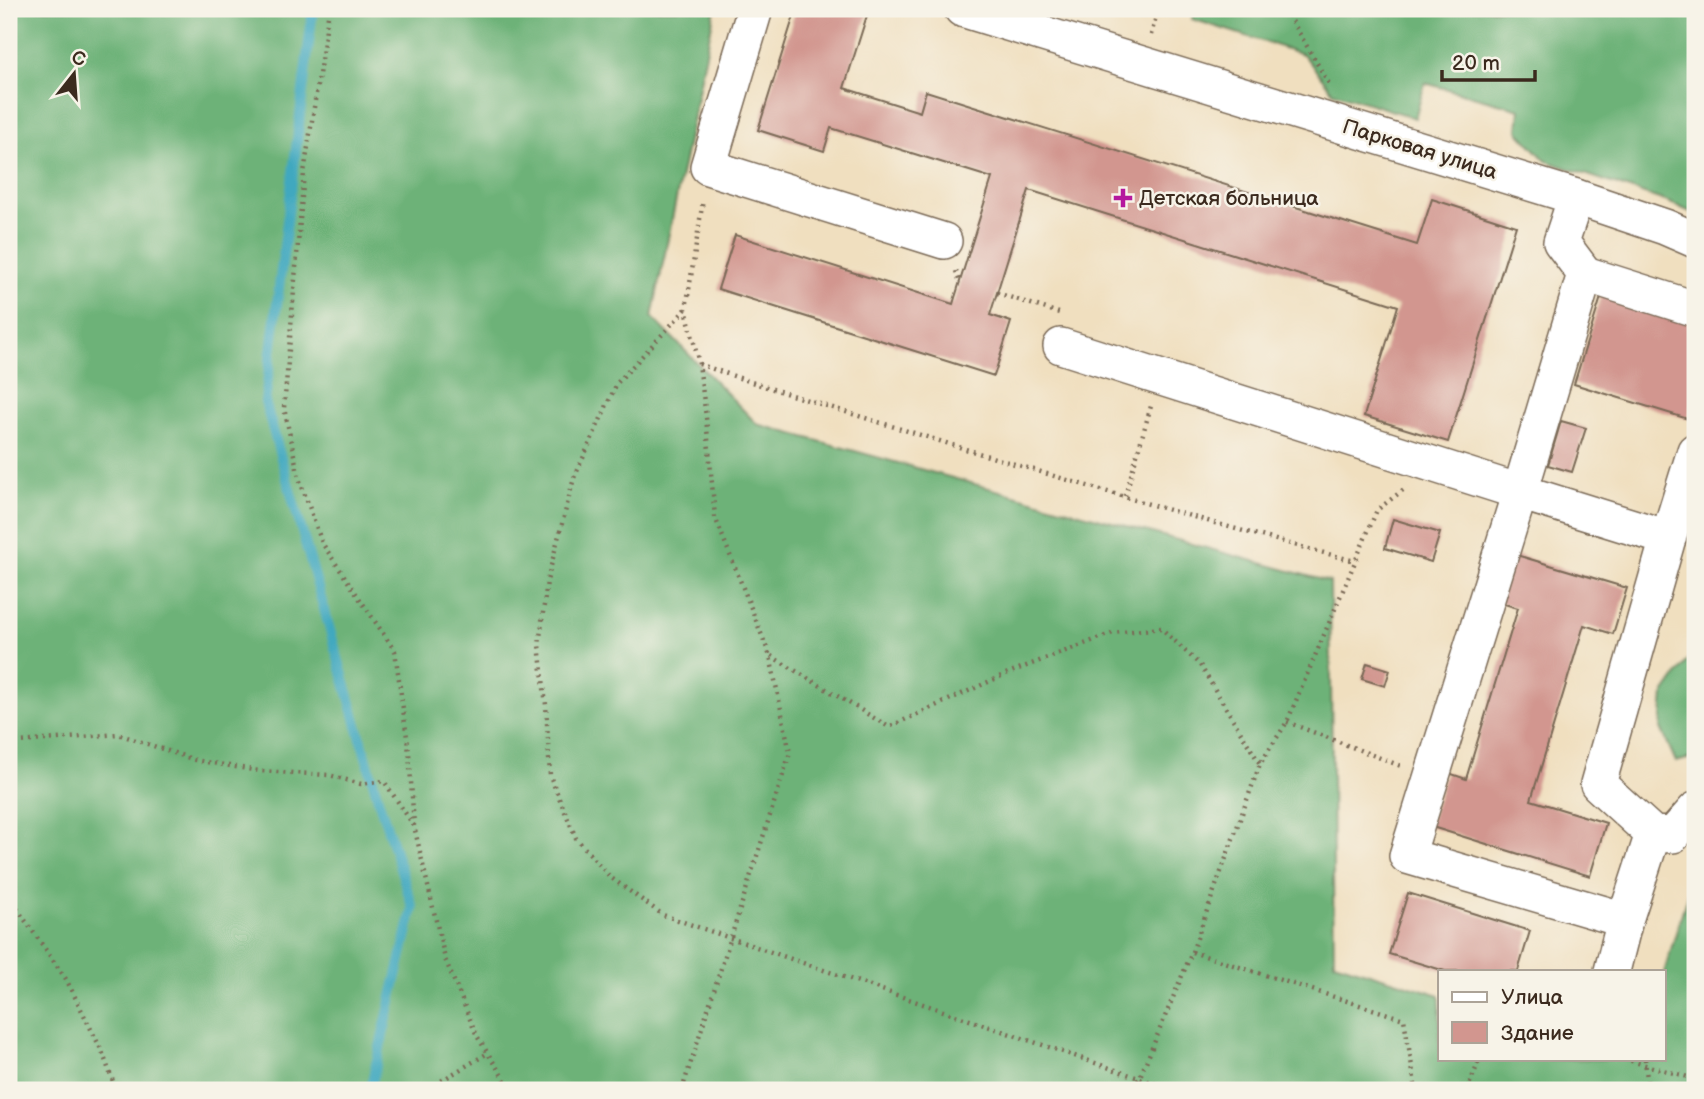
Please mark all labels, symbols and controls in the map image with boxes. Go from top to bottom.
north arrow [38,38,108,108]
scale bar [1442,38,1534,82]
text: С [69,46,88,72]
text: 20 m [1452,51,1500,76]
street label: Парковая улица [1339,114,1501,185]
place label: Детская больница [1139,186,1319,211]
marker: Детская больница [1113,188,1133,208]
legend [1438,970,1666,1060]
text: Улица [1501,985,1564,1010]
text: Здание [1501,1021,1574,1046]

